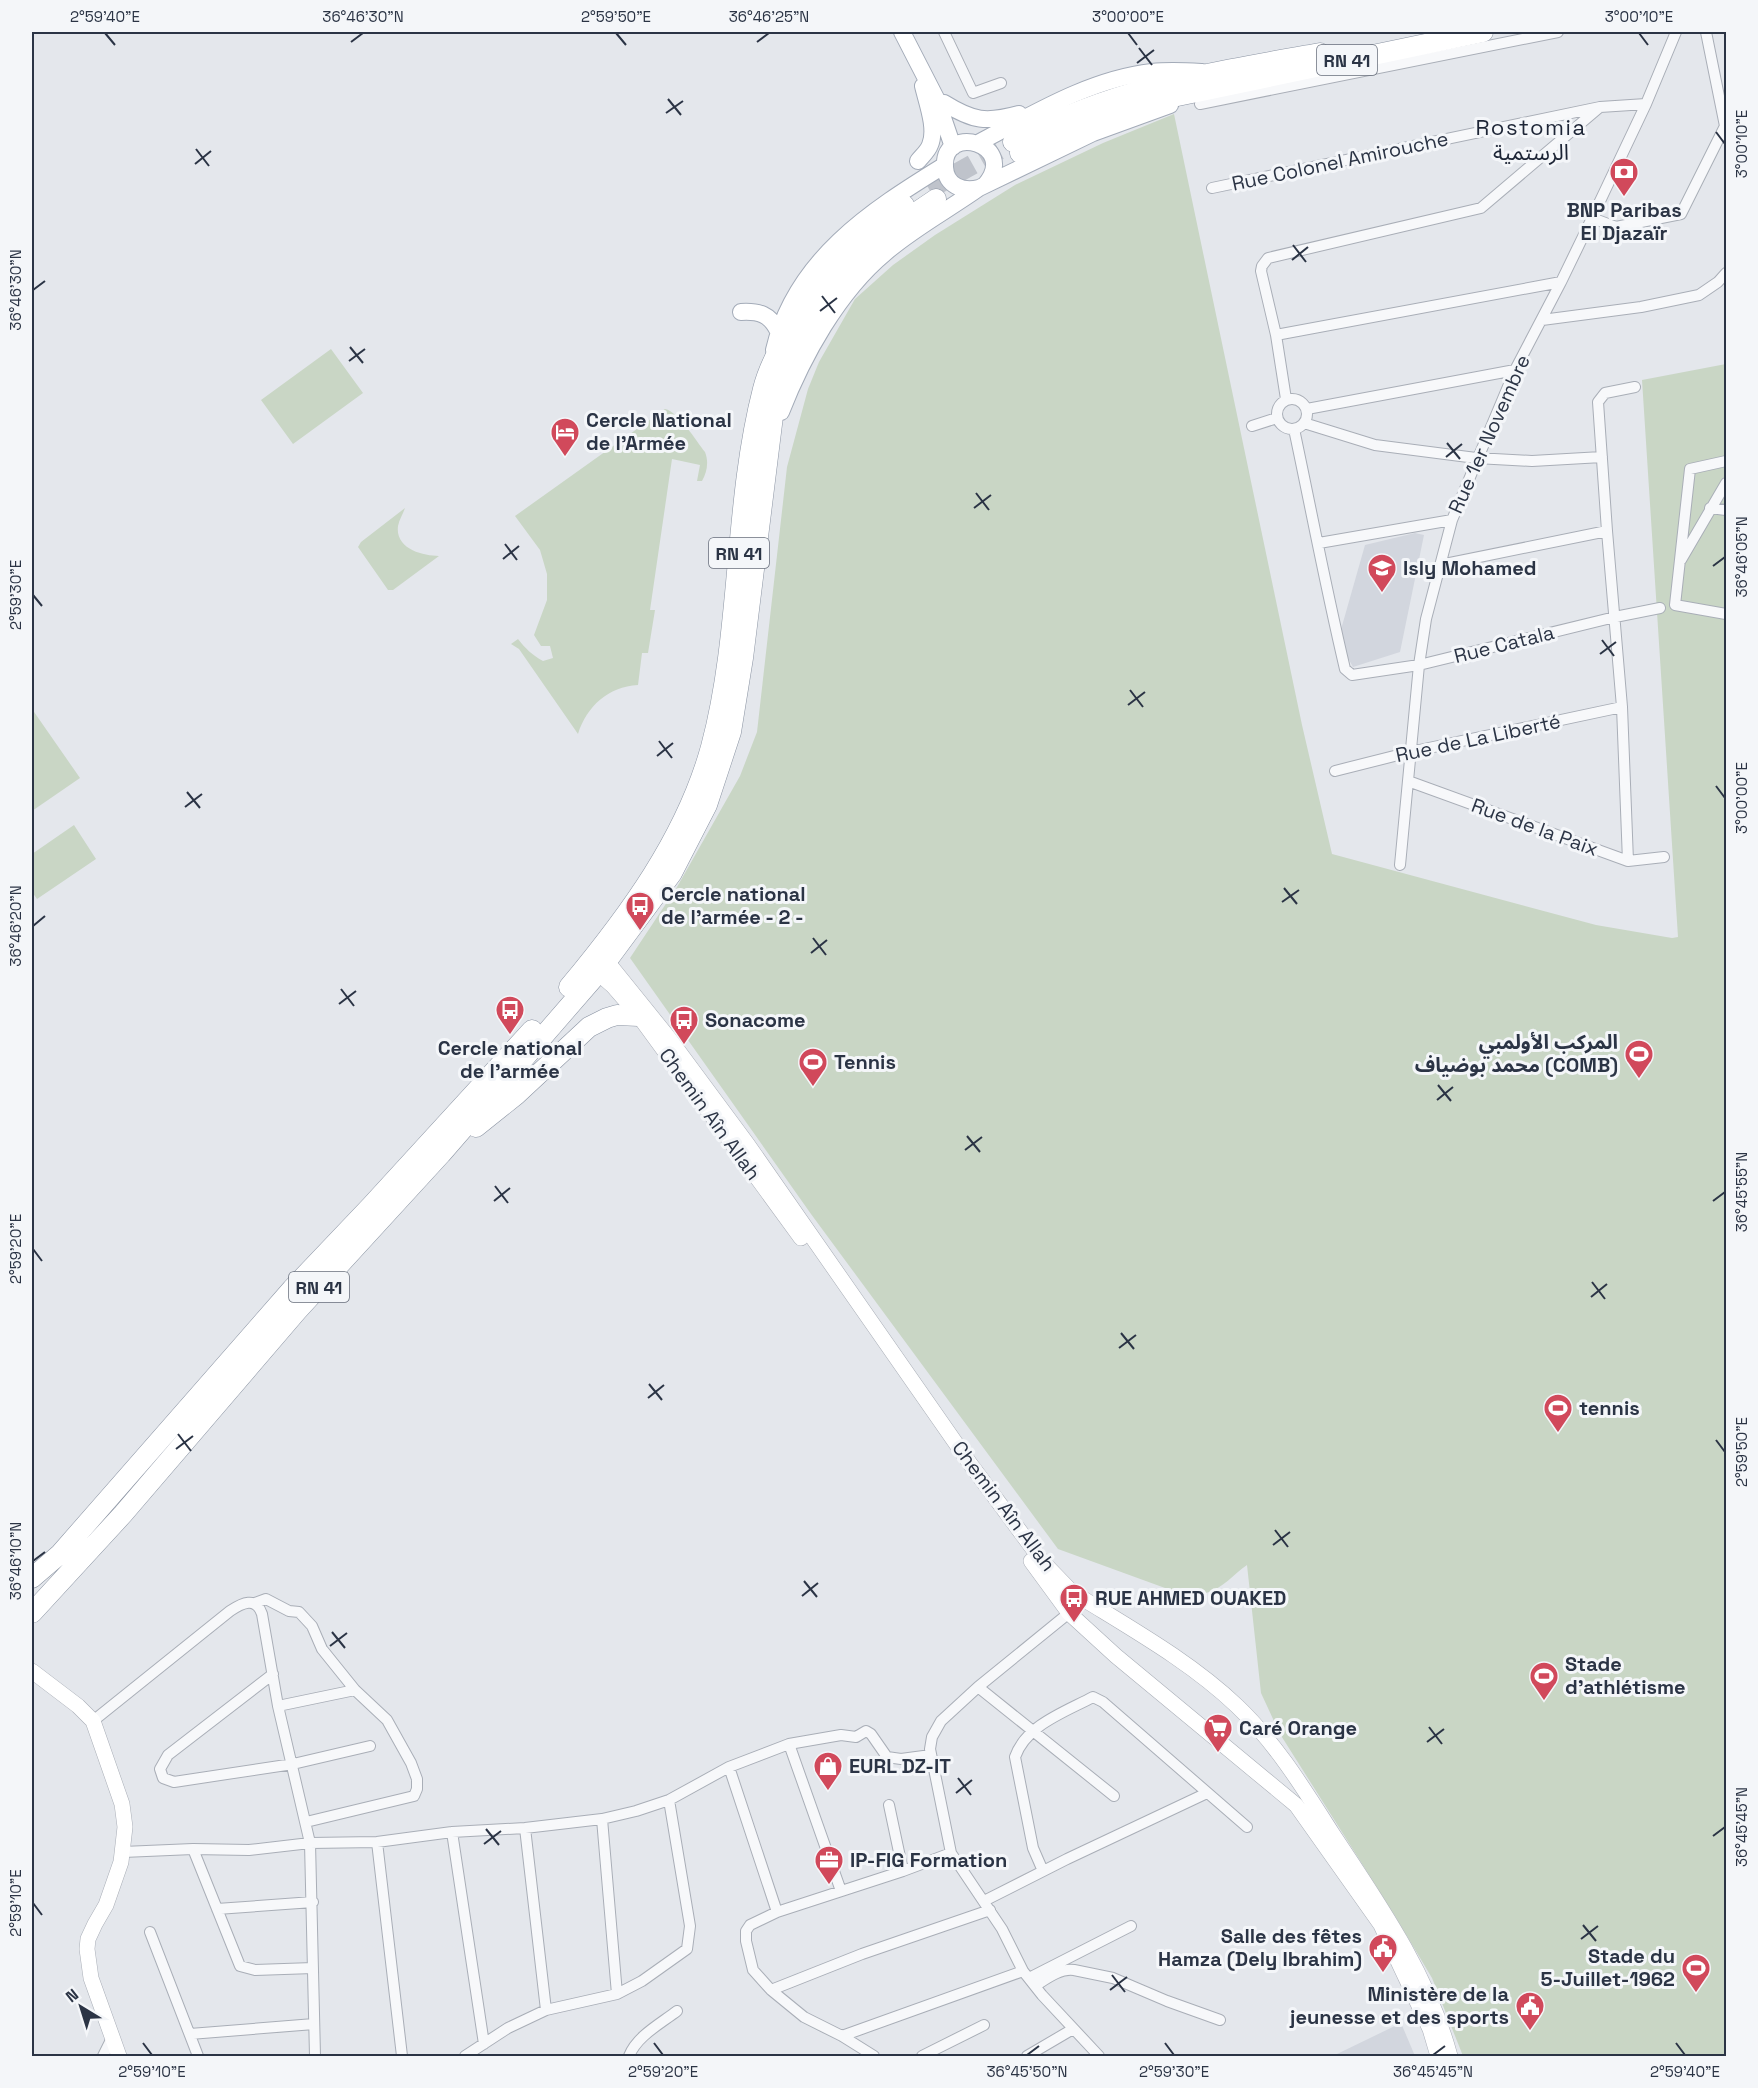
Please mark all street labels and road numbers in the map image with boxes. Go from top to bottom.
road number: RN 41 [1317,45,1377,75]
street label: Rue Colonel Amirouche [1229,125,1451,197]
street label: Rue 1er Novembre [1442,350,1536,518]
road number: RN 41 [709,538,769,568]
street label: Rue Catala [1451,619,1557,669]
street label: Rue de La Liberté [1393,708,1563,768]
street label: Rue de la Paix [1468,792,1602,862]
street label: Chemin Aîn Allah [653,1043,767,1185]
road number: RN 41 [289,1272,349,1302]
street label: Chemin Aîn Allah [946,1435,1062,1577]

